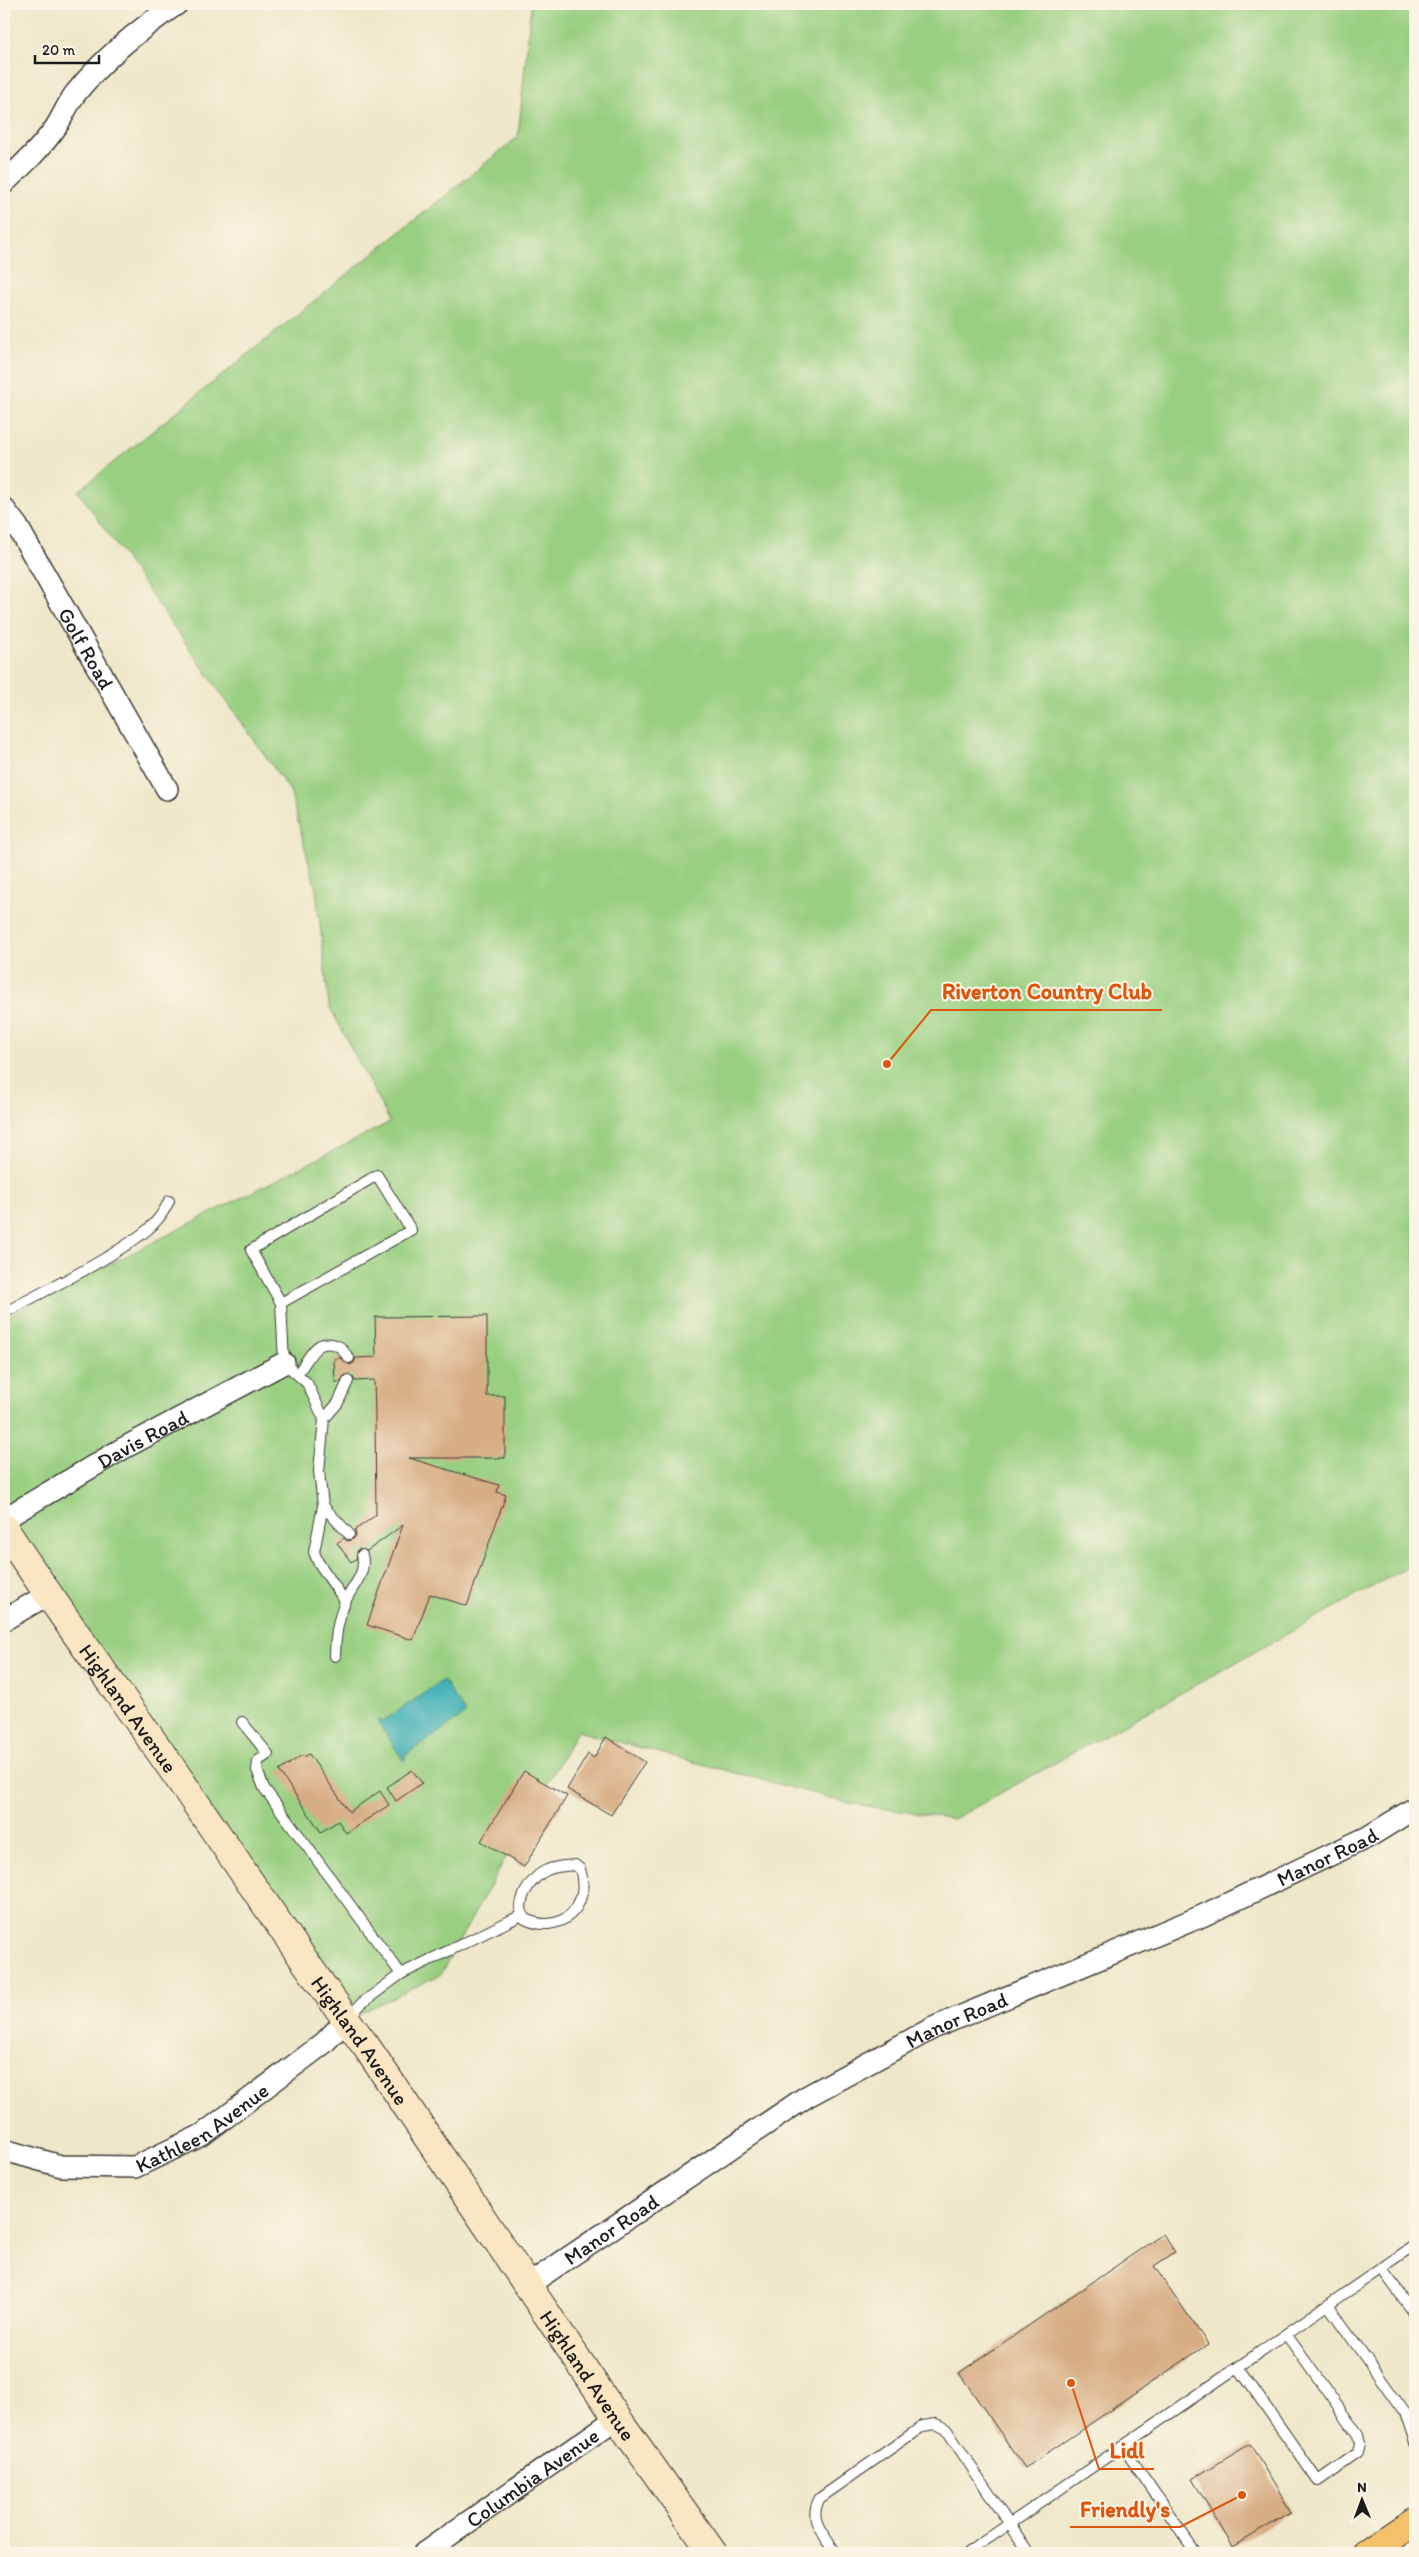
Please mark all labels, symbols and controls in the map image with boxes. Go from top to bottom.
scale bar [35,32,99,64]
text: 20 m [42,41,76,59]
street label: Golf Road [54,603,120,694]
callout: Riverton Country Club [931,973,1162,1010]
text: Riverton Country Club [942,978,1152,1005]
street label: Davis Road [92,1404,193,1474]
street label: Highland Avenue [74,1639,183,1777]
street label: Manor Road [1273,1821,1383,1891]
street label: Highland Avenue [306,1971,415,2110]
street label: Manor Road [901,1986,1011,2053]
street label: Kathleen Avenue [131,2077,273,2178]
street label: Manor Road [559,2188,663,2270]
street label: Highland Avenue [535,2305,641,2445]
street label: Columbia Avenue [461,2422,603,2532]
callout: Lidl [1099,2432,1154,2469]
text: Lidl [1109,2437,1145,2464]
north arrow [1336,2474,1386,2524]
text: N [1357,2479,1367,2496]
callout: Friendly's [1070,2490,1180,2527]
text: Friendly's [1080,2496,1170,2523]

